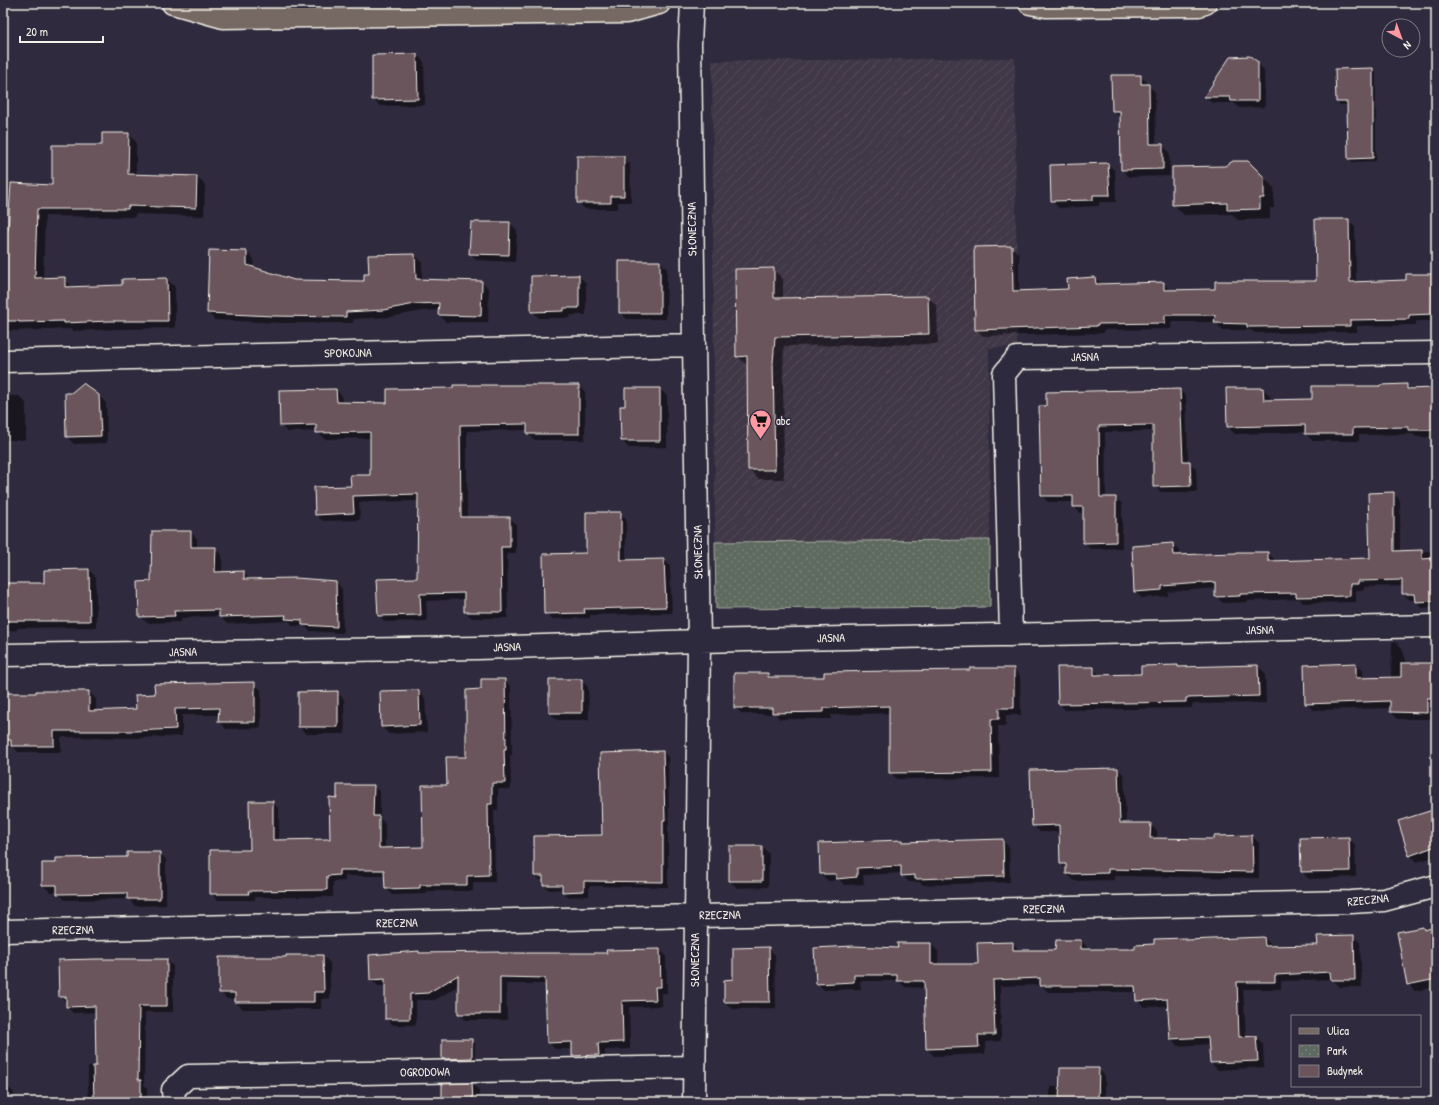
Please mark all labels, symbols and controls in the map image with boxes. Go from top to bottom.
scale bar [20,18,103,44]
north arrow [1381,18,1421,58]
text: 20 m [26,23,48,40]
text: N [1401,38,1414,53]
street label: SŁONECZNA [683,202,700,256]
street label: SPOKOJNA [324,344,372,361]
street label: JASNA [1071,348,1099,365]
supermarket icon: abc [748,408,774,441]
place label: abc [776,412,791,429]
street label: SŁONECZNA [689,525,706,579]
street label: JASNA [1246,621,1274,638]
street label: JASNA [817,629,845,646]
street label: JASNA [493,638,521,655]
street label: JASNA [169,643,197,660]
street label: RZECZNA [1346,889,1390,910]
street label: RZECZNA [1023,900,1065,917]
street label: RZECZNA [699,906,741,923]
street label: RZECZNA [376,914,418,931]
street label: RZECZNA [52,921,94,938]
street label: SŁONECZNA [686,933,703,987]
legend [1291,1015,1421,1087]
text: Ulica [1327,1022,1349,1039]
text: Park [1327,1042,1347,1059]
text: Budynek [1327,1062,1363,1079]
street label: OGRODOWA [400,1063,450,1080]

